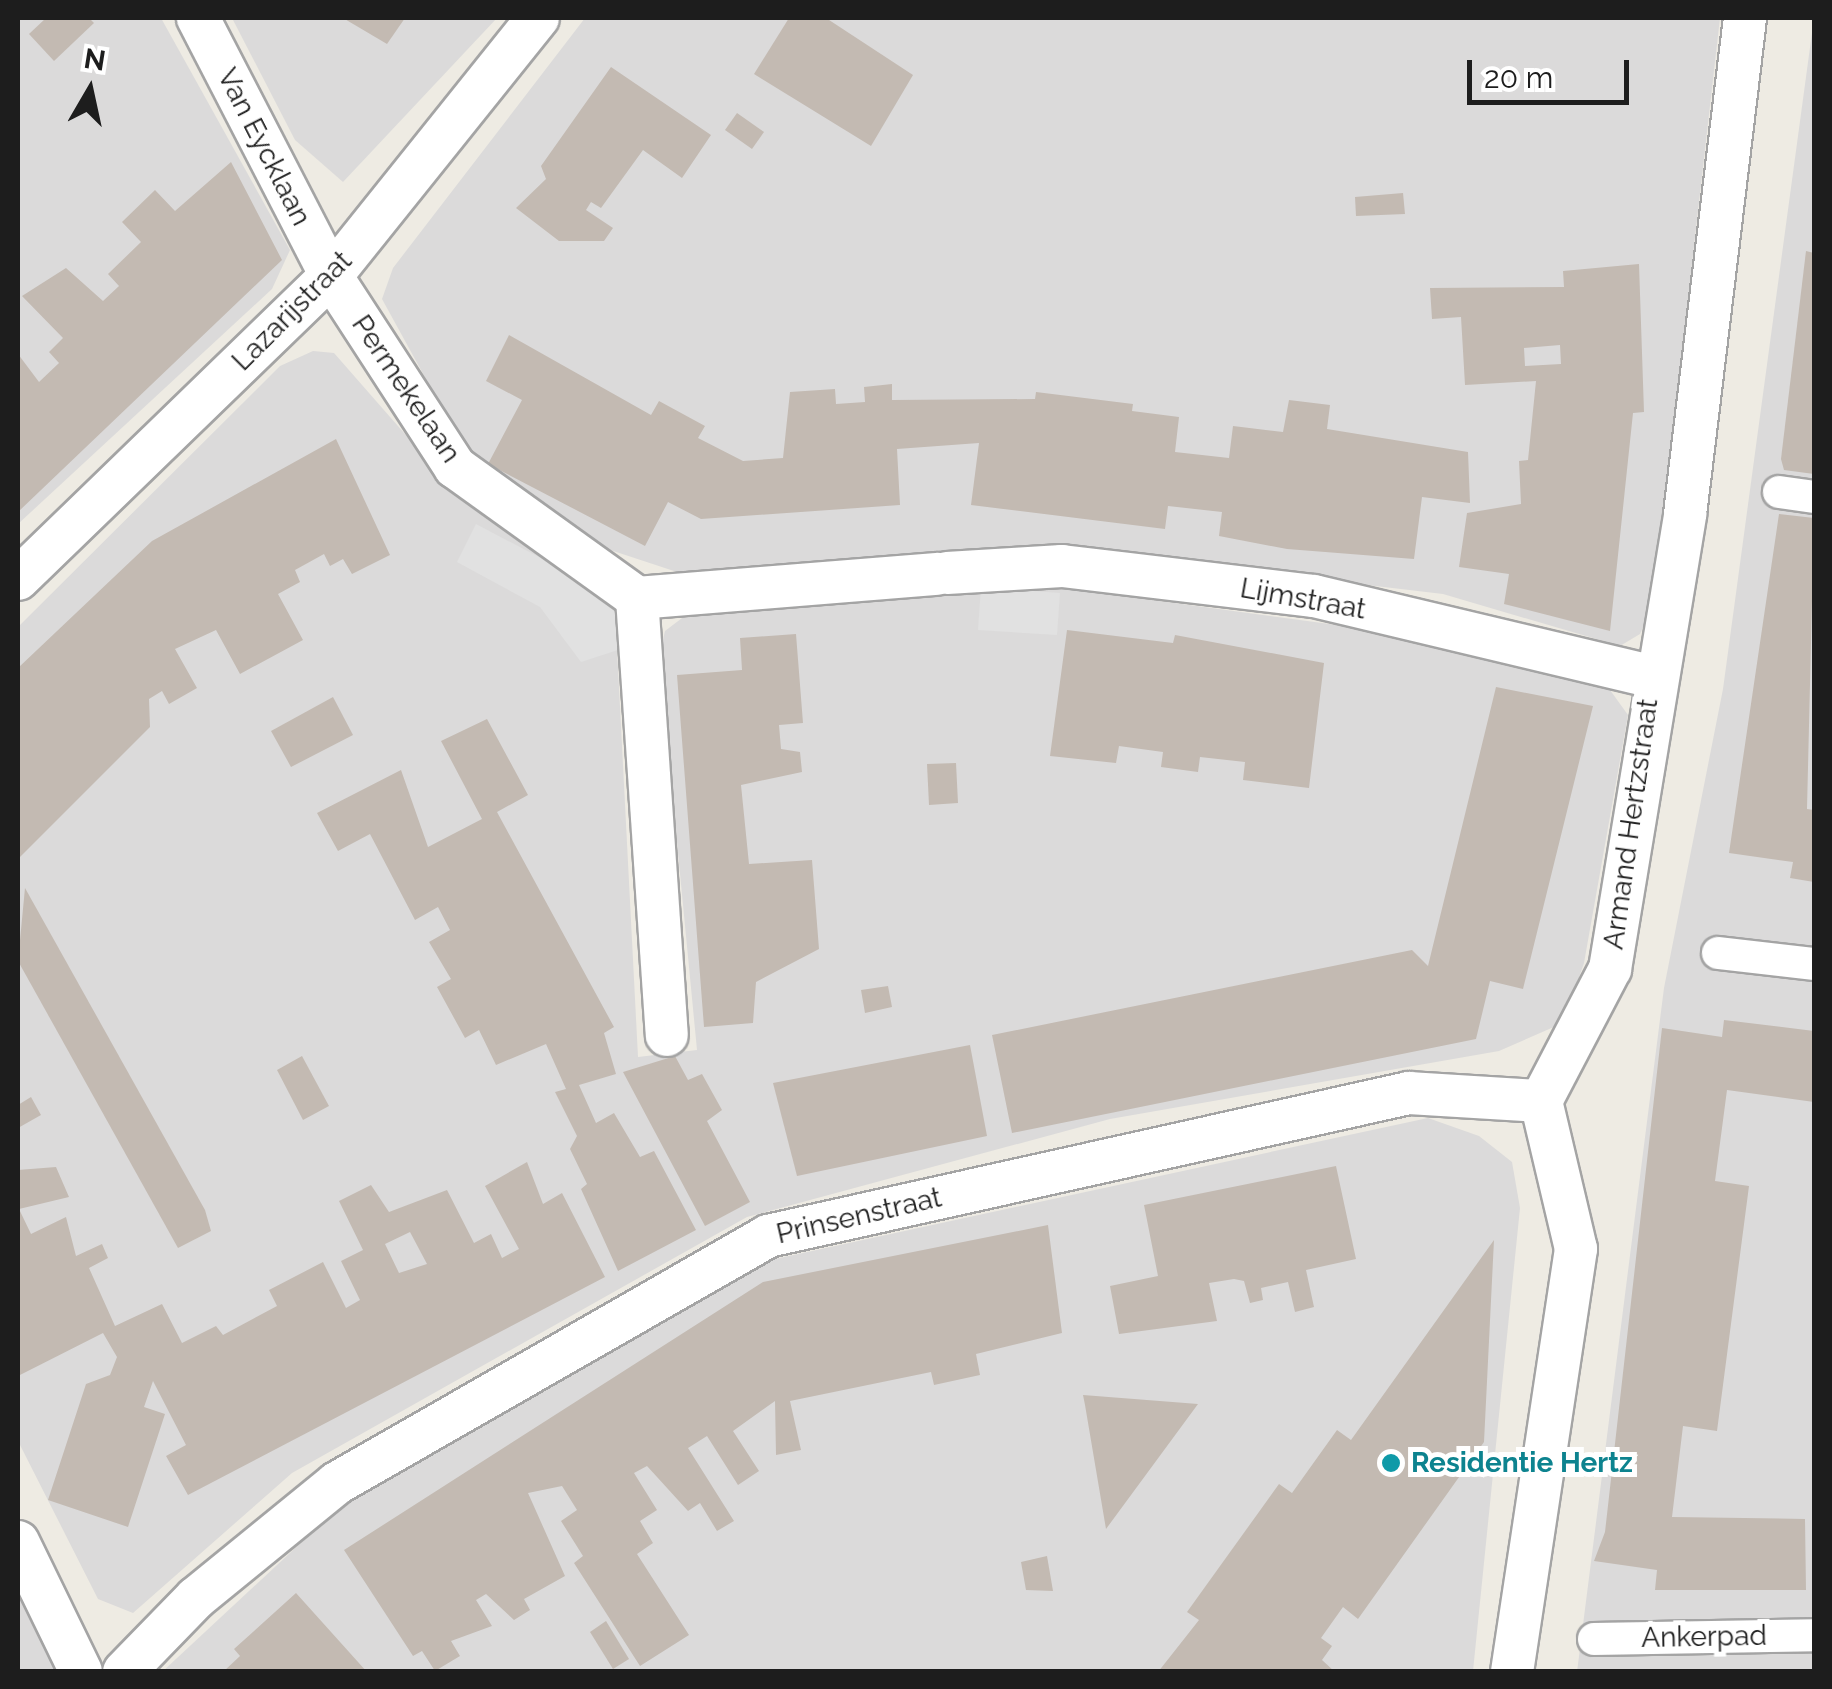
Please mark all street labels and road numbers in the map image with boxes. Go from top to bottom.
street label: Van Eycklaan [210,63,318,231]
street label: Lazarijstraat [225,244,359,378]
street label: Permekelaan [344,309,468,469]
street label: Lijmstraat [1238,571,1368,627]
street label: Armand Hertzstraat [1597,696,1665,952]
street label: Prinsenstraat [773,1181,945,1251]
street label: Ankerpad [1641,1619,1767,1655]

